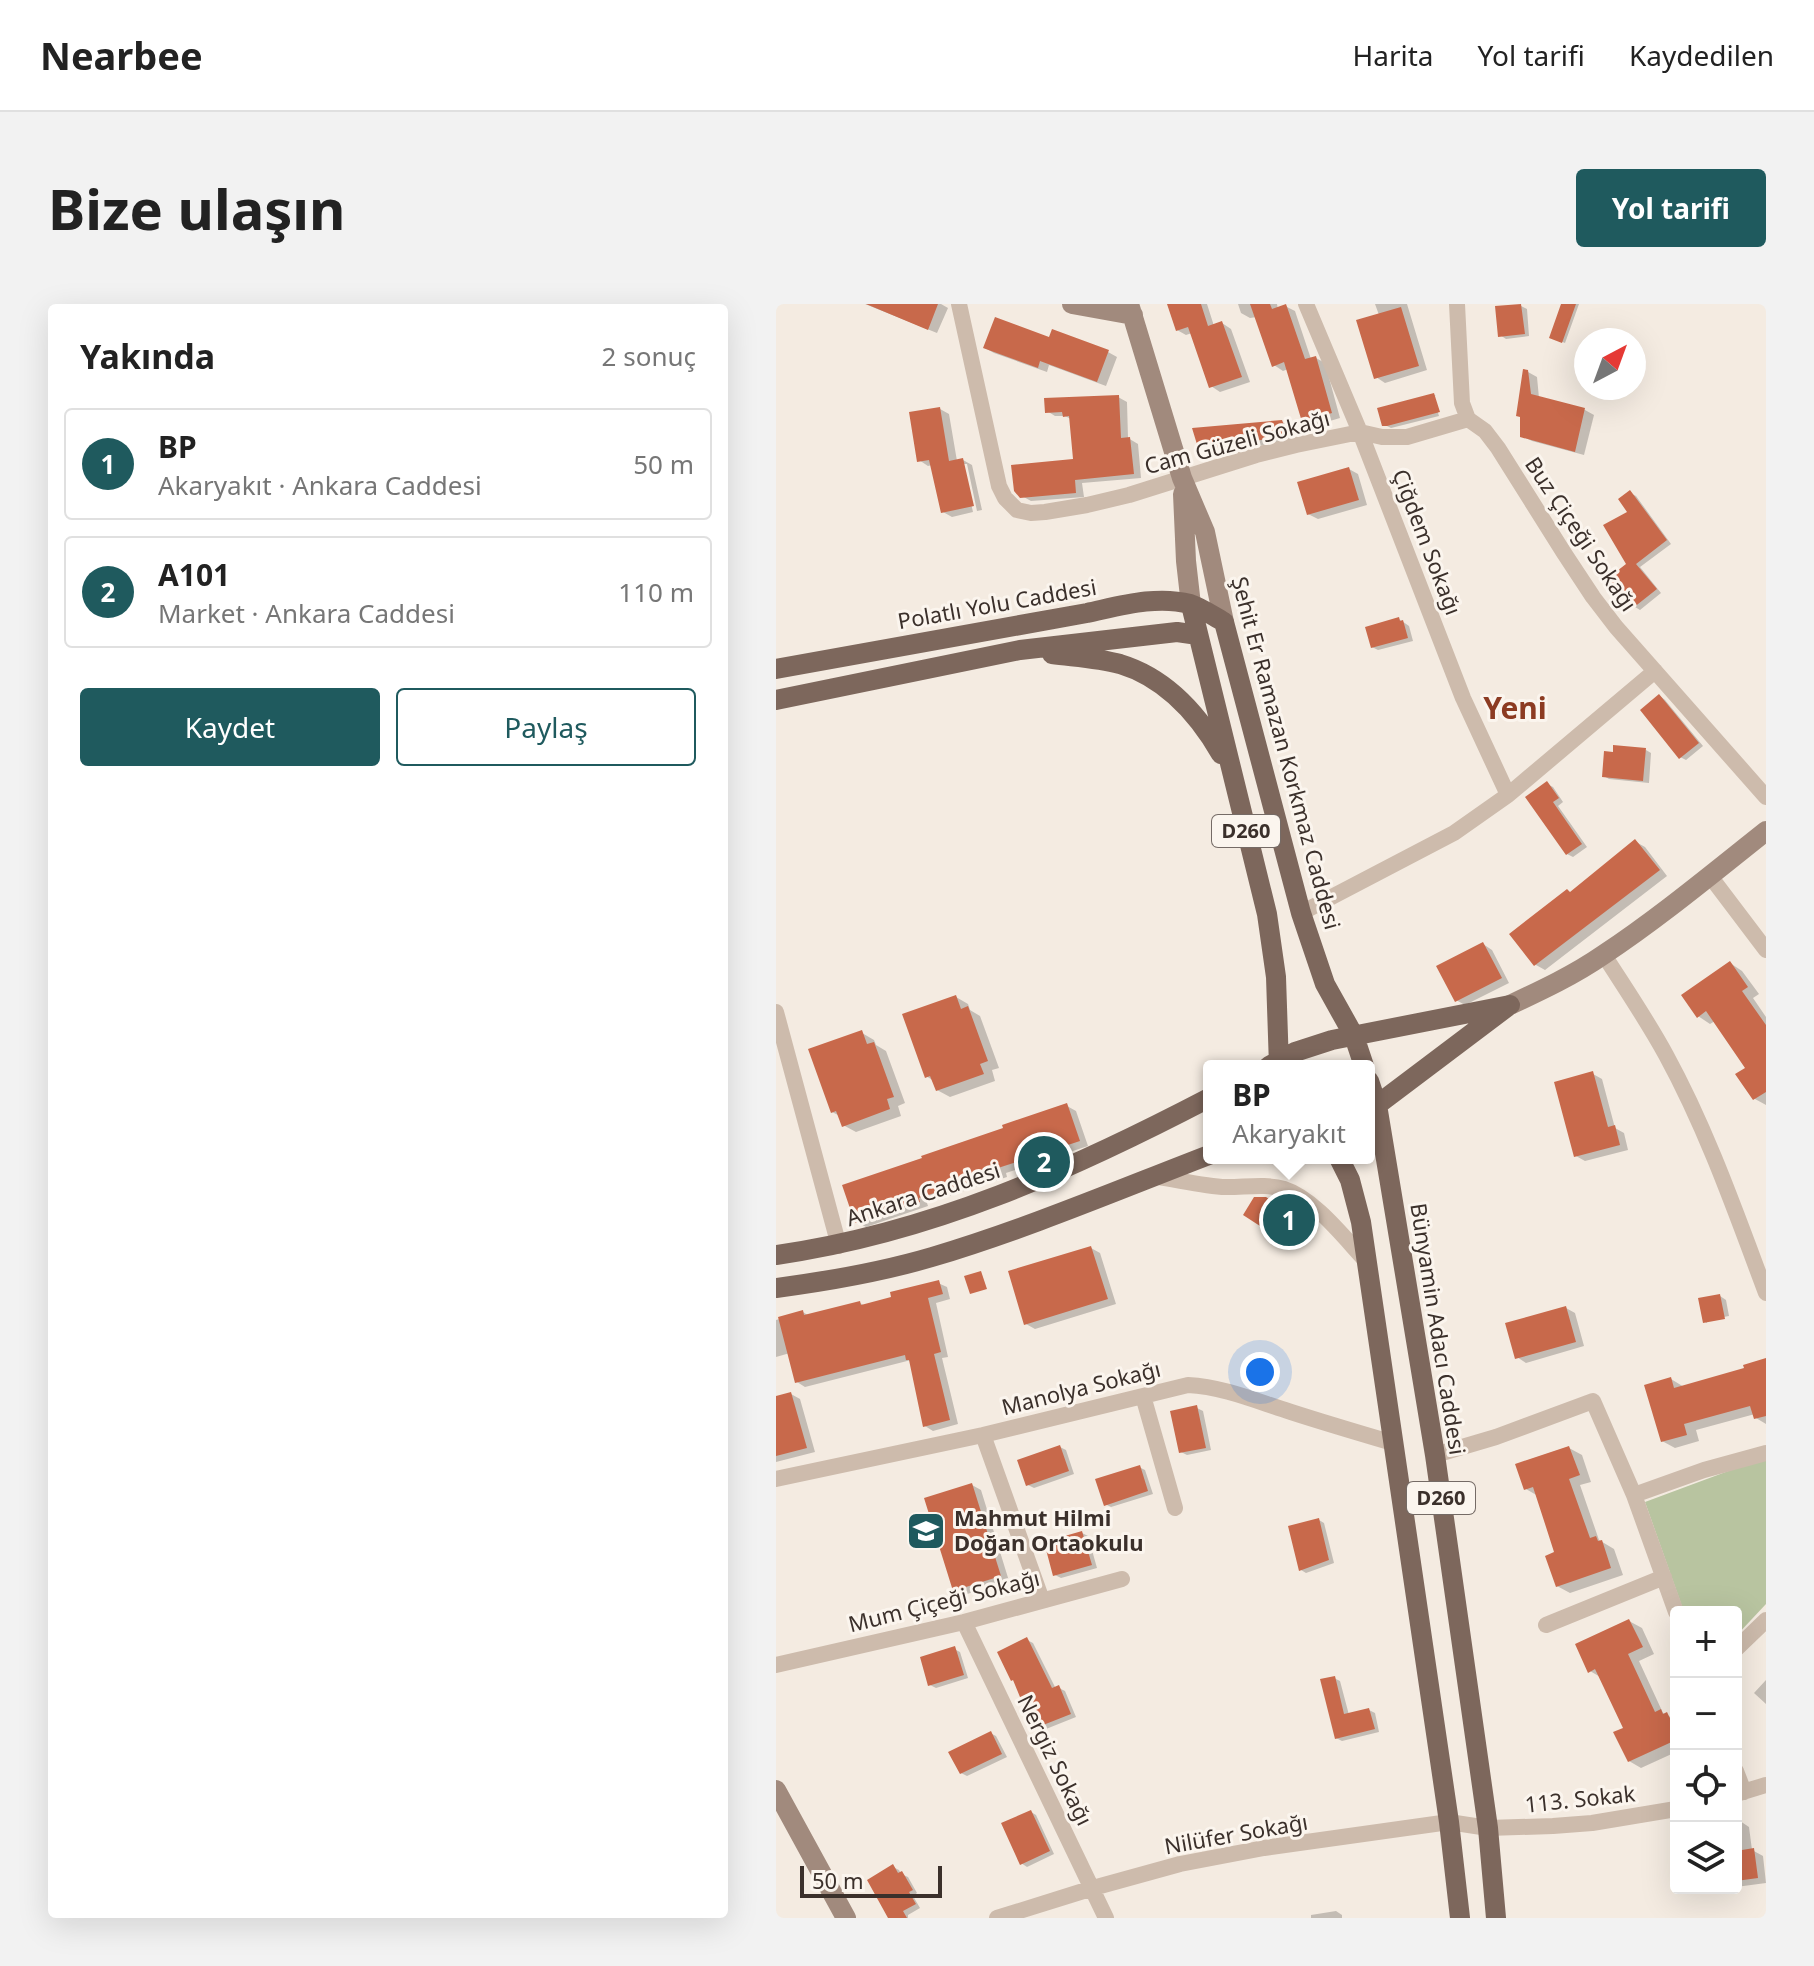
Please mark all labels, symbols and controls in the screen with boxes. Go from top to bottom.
text: Nearbee [40,29,203,81]
text: Harita [1352,36,1434,74]
text: Yol tarifi [1478,36,1585,74]
text: Kaydedilen [1629,36,1774,74]
button: Yol tarifi [1576,169,1766,247]
text: Bize ulaşın [48,170,345,246]
north arrow [1574,328,1646,400]
text: Yakında [80,333,215,379]
text: 2 sonuç [602,338,696,374]
street label: Cam Güzeli Sokağı [1141,402,1333,480]
text: BP [158,426,197,467]
text: 1 [101,446,115,482]
text: 50 m [633,446,694,482]
street label: Buz Çiçeği Sokağı [1519,450,1645,616]
street label: Çiğdem Sokağı [1386,464,1470,619]
text: Akaryakıt · Ankara Caddesi [158,467,482,503]
text: A101 [158,554,230,595]
street label: Polatlı Yolu Caddesi [895,571,1099,635]
street label: Şehit Er Ramazan Korkmaz Caddesi [1225,573,1349,932]
text: 2 [101,574,115,610]
text: 110 m [618,574,694,610]
text: Market · Ankara Caddesi [158,595,455,631]
district label: Yeni [1483,687,1547,728]
button: Kaydet [80,688,380,766]
button: Paylaş [396,688,696,766]
road number: D260 [1212,815,1280,847]
popup [1203,1060,1375,1164]
text: BP [1232,1074,1271,1115]
text: Akaryakıt [1232,1115,1346,1151]
pin: 2 [1018,1132,1070,1192]
street label: Ankara Caddesi [842,1154,1004,1232]
pin: 1 [1263,1190,1315,1250]
street label: Bünyamin Adacı Caddesi [1404,1201,1474,1457]
your location [1240,1352,1280,1392]
street label: Manolya Sokağı [998,1353,1163,1421]
road number: D260 [1407,1482,1475,1514]
place label: Mahmut Hilmi Doğan Ortaokulu [954,1502,1143,1557]
school or university icon: Mahmut Hilmi Doğan Ortaokulu [905,1510,947,1552]
street label: Mum Çiçeği Sokağı [845,1562,1042,1638]
map controls [1670,1606,1742,1894]
button: + [1670,1606,1742,1678]
button: − [1670,1678,1742,1750]
street label: Nergiz Sokağı [1011,1689,1100,1830]
button: locate [1670,1750,1742,1822]
street label: 113. Sokak [1523,1777,1637,1819]
street label: Nilüfer Sokağı [1162,1806,1310,1860]
button: layers [1670,1822,1742,1894]
scale bar [800,1862,942,1898]
text: 50 m [812,1865,863,1895]

